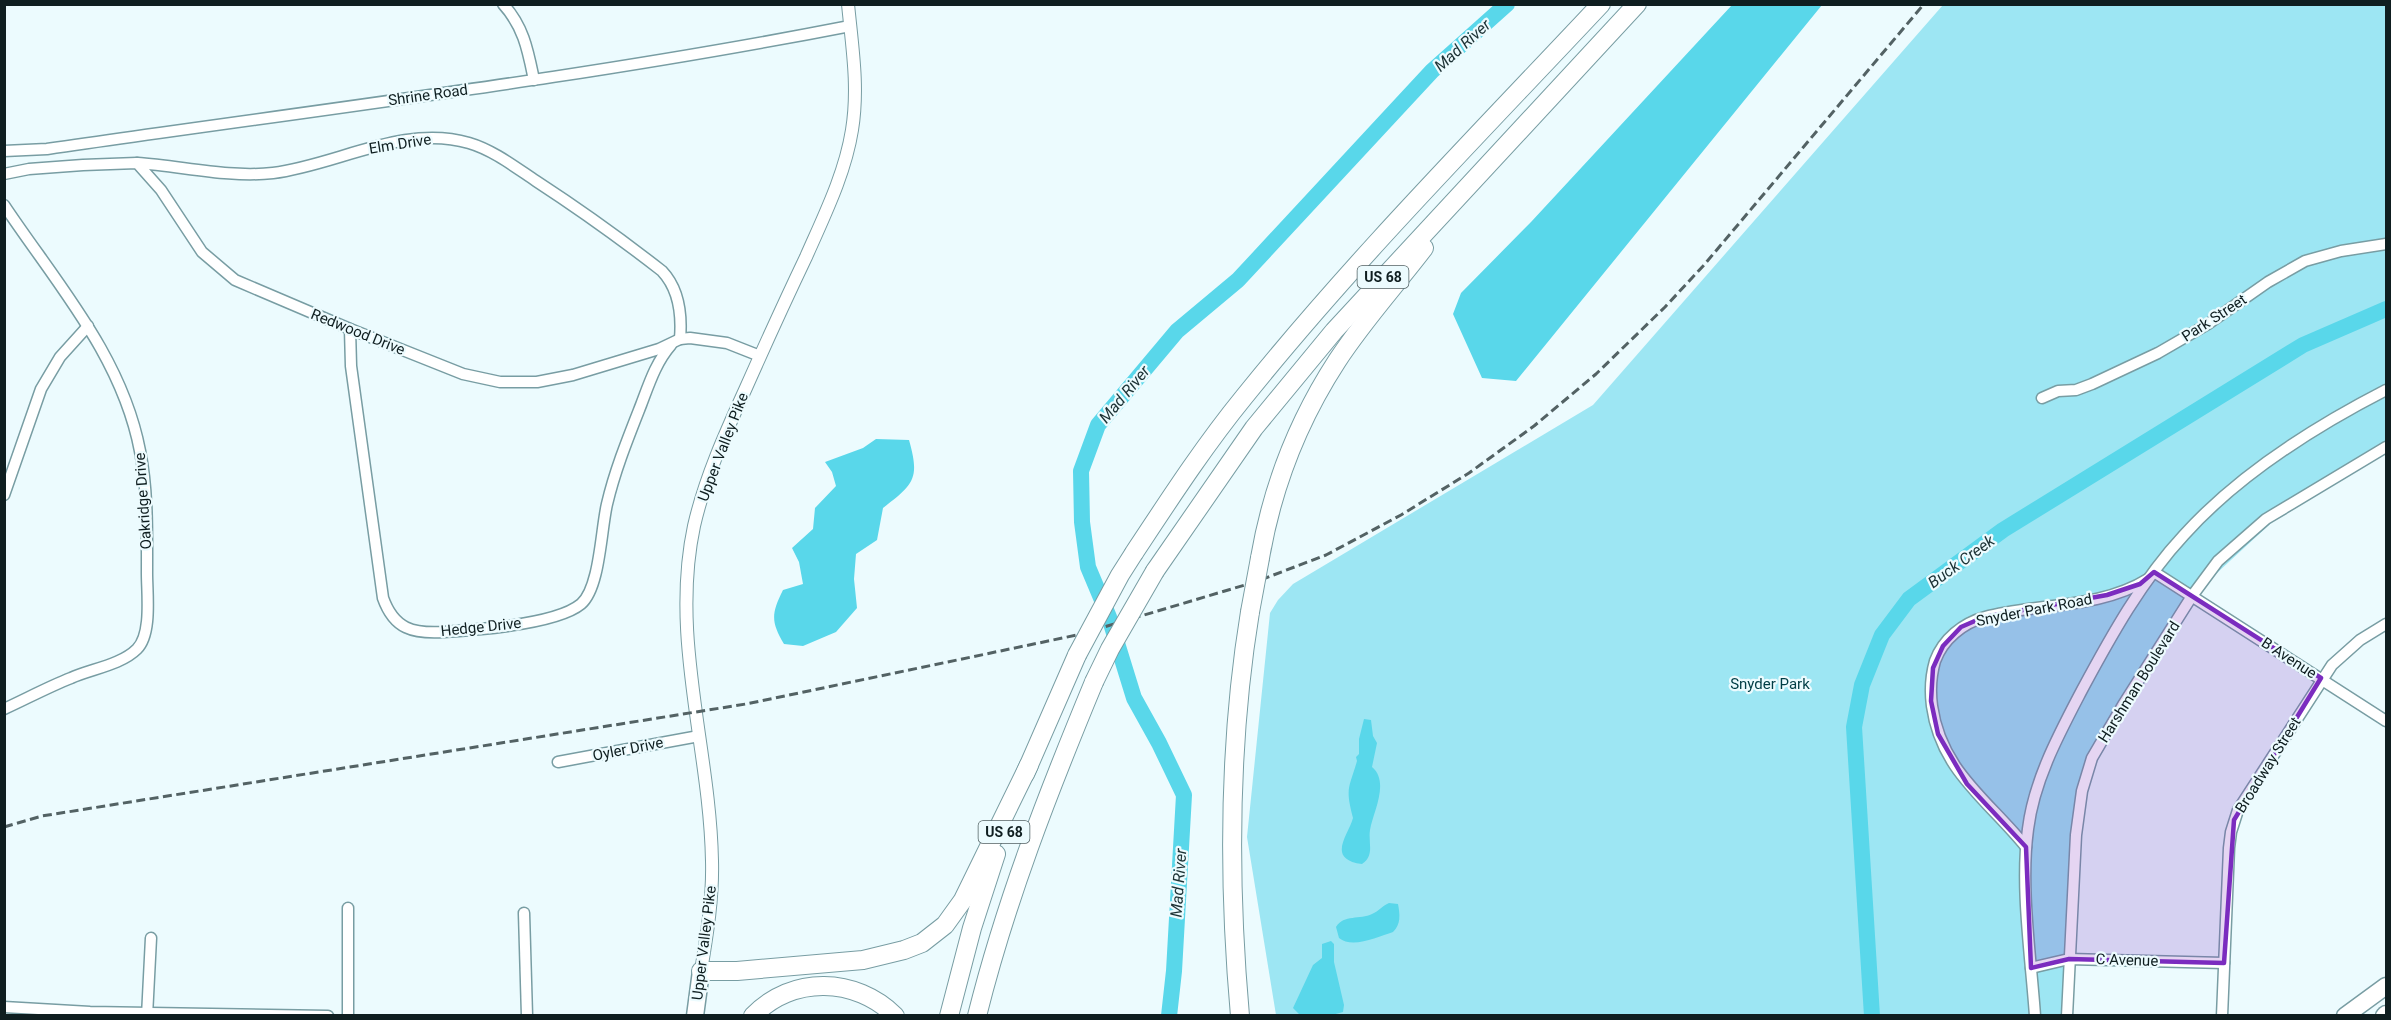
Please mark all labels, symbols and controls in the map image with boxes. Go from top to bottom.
water label: Mad River [1430,15,1495,75]
street label: Shrine Road [387,81,469,109]
street label: Elm Drive [368,130,432,158]
road number: US 68 [1358,266,1408,288]
street label: Park Street [2178,290,2250,346]
street label: Redwood Drive [308,305,408,359]
water label: Mad River [1095,361,1154,427]
street label: Upper Valley Pike [694,390,752,504]
street label: Oakridge Drive [131,452,155,550]
water label: Buck Creek [1924,530,1999,592]
street label: Snyder Park Road [1974,590,2094,630]
street label: Hedge Drive [440,614,522,640]
street label: Harshman Boulevard [2094,618,2184,746]
street label: B Avenue [2258,634,2320,682]
park label: Snyder Park [1730,675,1810,693]
street label: Broadway Street [2231,714,2305,816]
street label: Oyler Drive [591,733,665,765]
road number: US 68 [978,821,1030,843]
water label: Mad River [1167,847,1190,918]
street label: Upper Valley Pike [688,885,720,1001]
street label: C Avenue [2095,950,2159,970]

